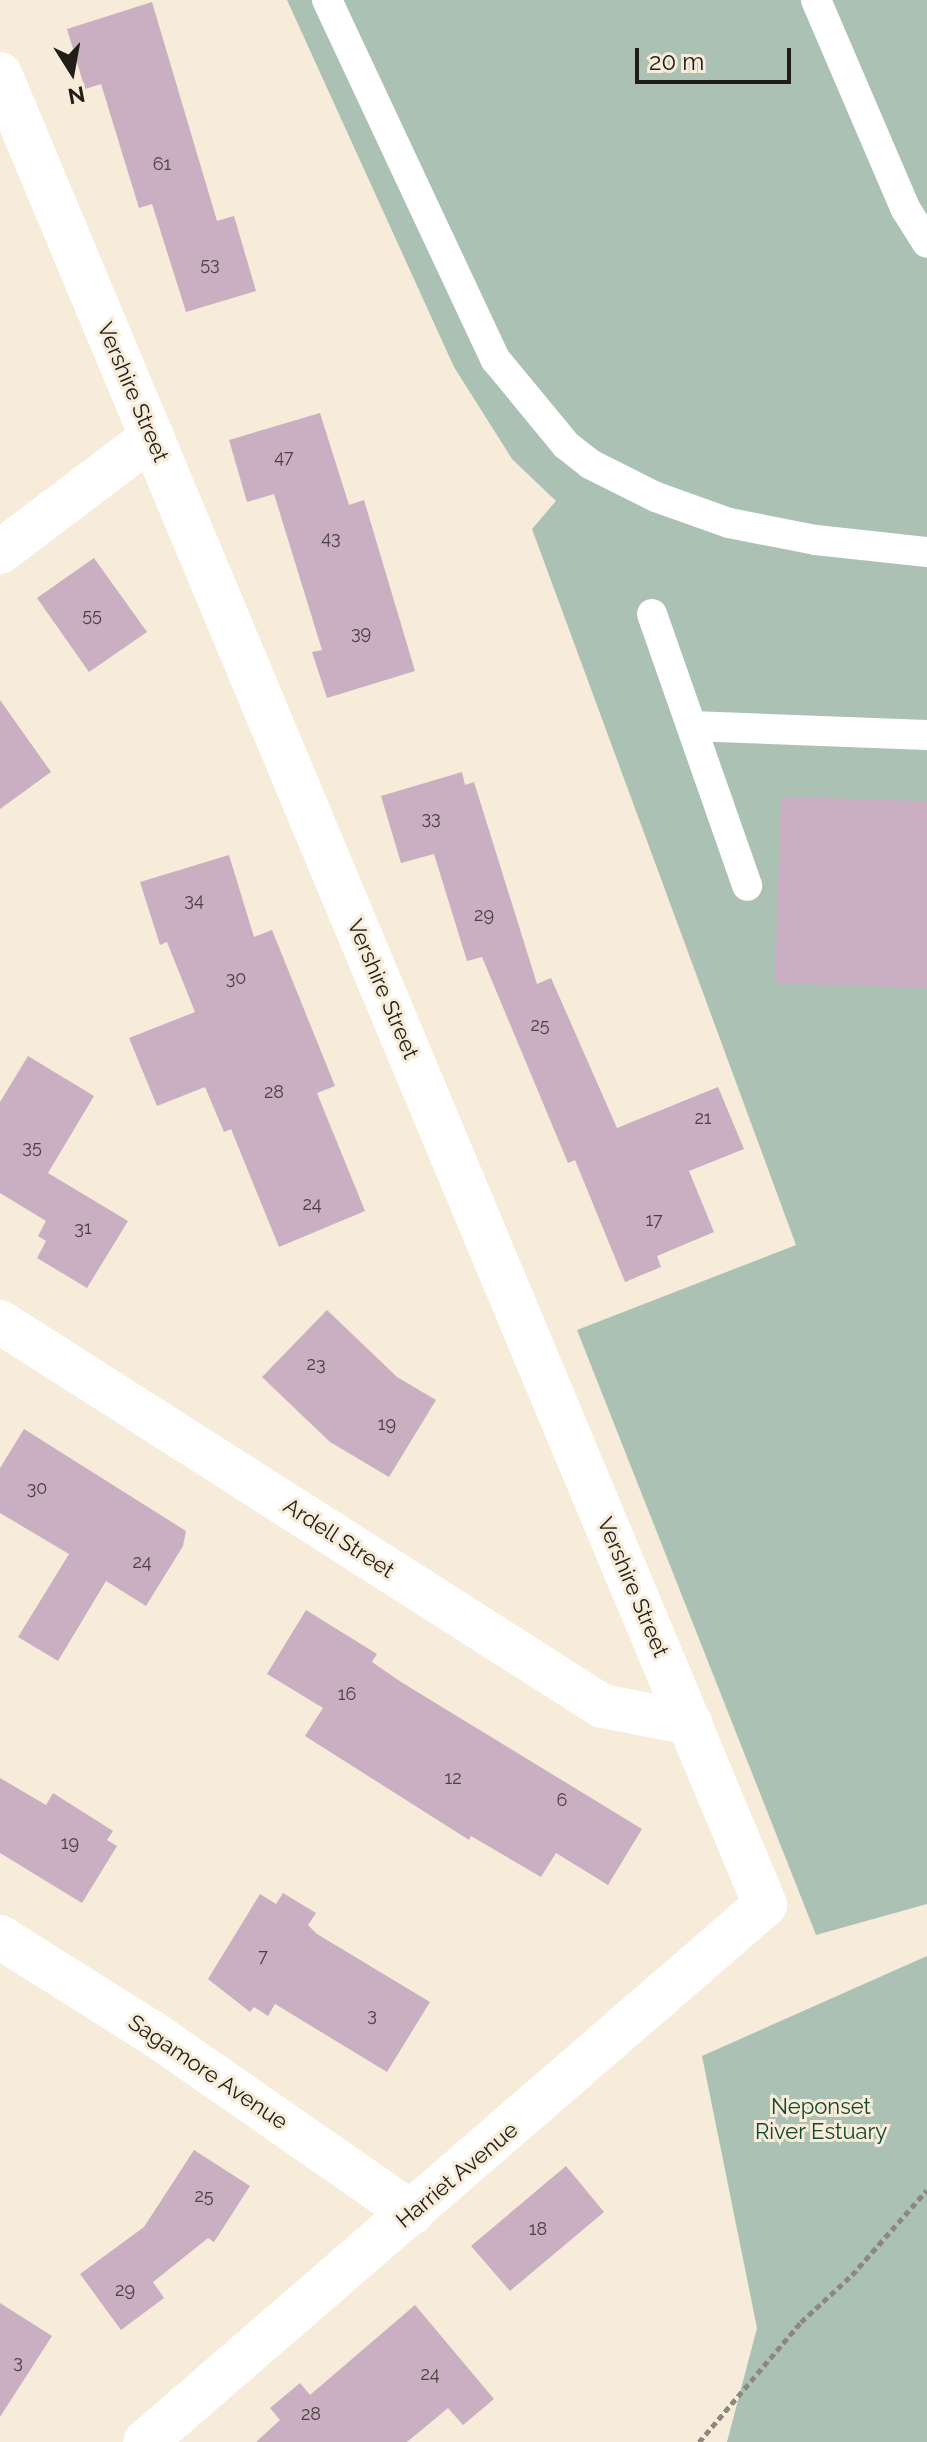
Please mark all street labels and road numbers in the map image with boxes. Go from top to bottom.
street label: Vershire Street [92,318,174,466]
street label: Vershire Street [342,915,424,1063]
street label: Ardell Street [278,1492,400,1584]
street label: Vershire Street [592,1513,674,1661]
street label: Sagamore Avenue [123,2009,293,2135]
street label: Harriet Avenue [391,2116,523,2234]

